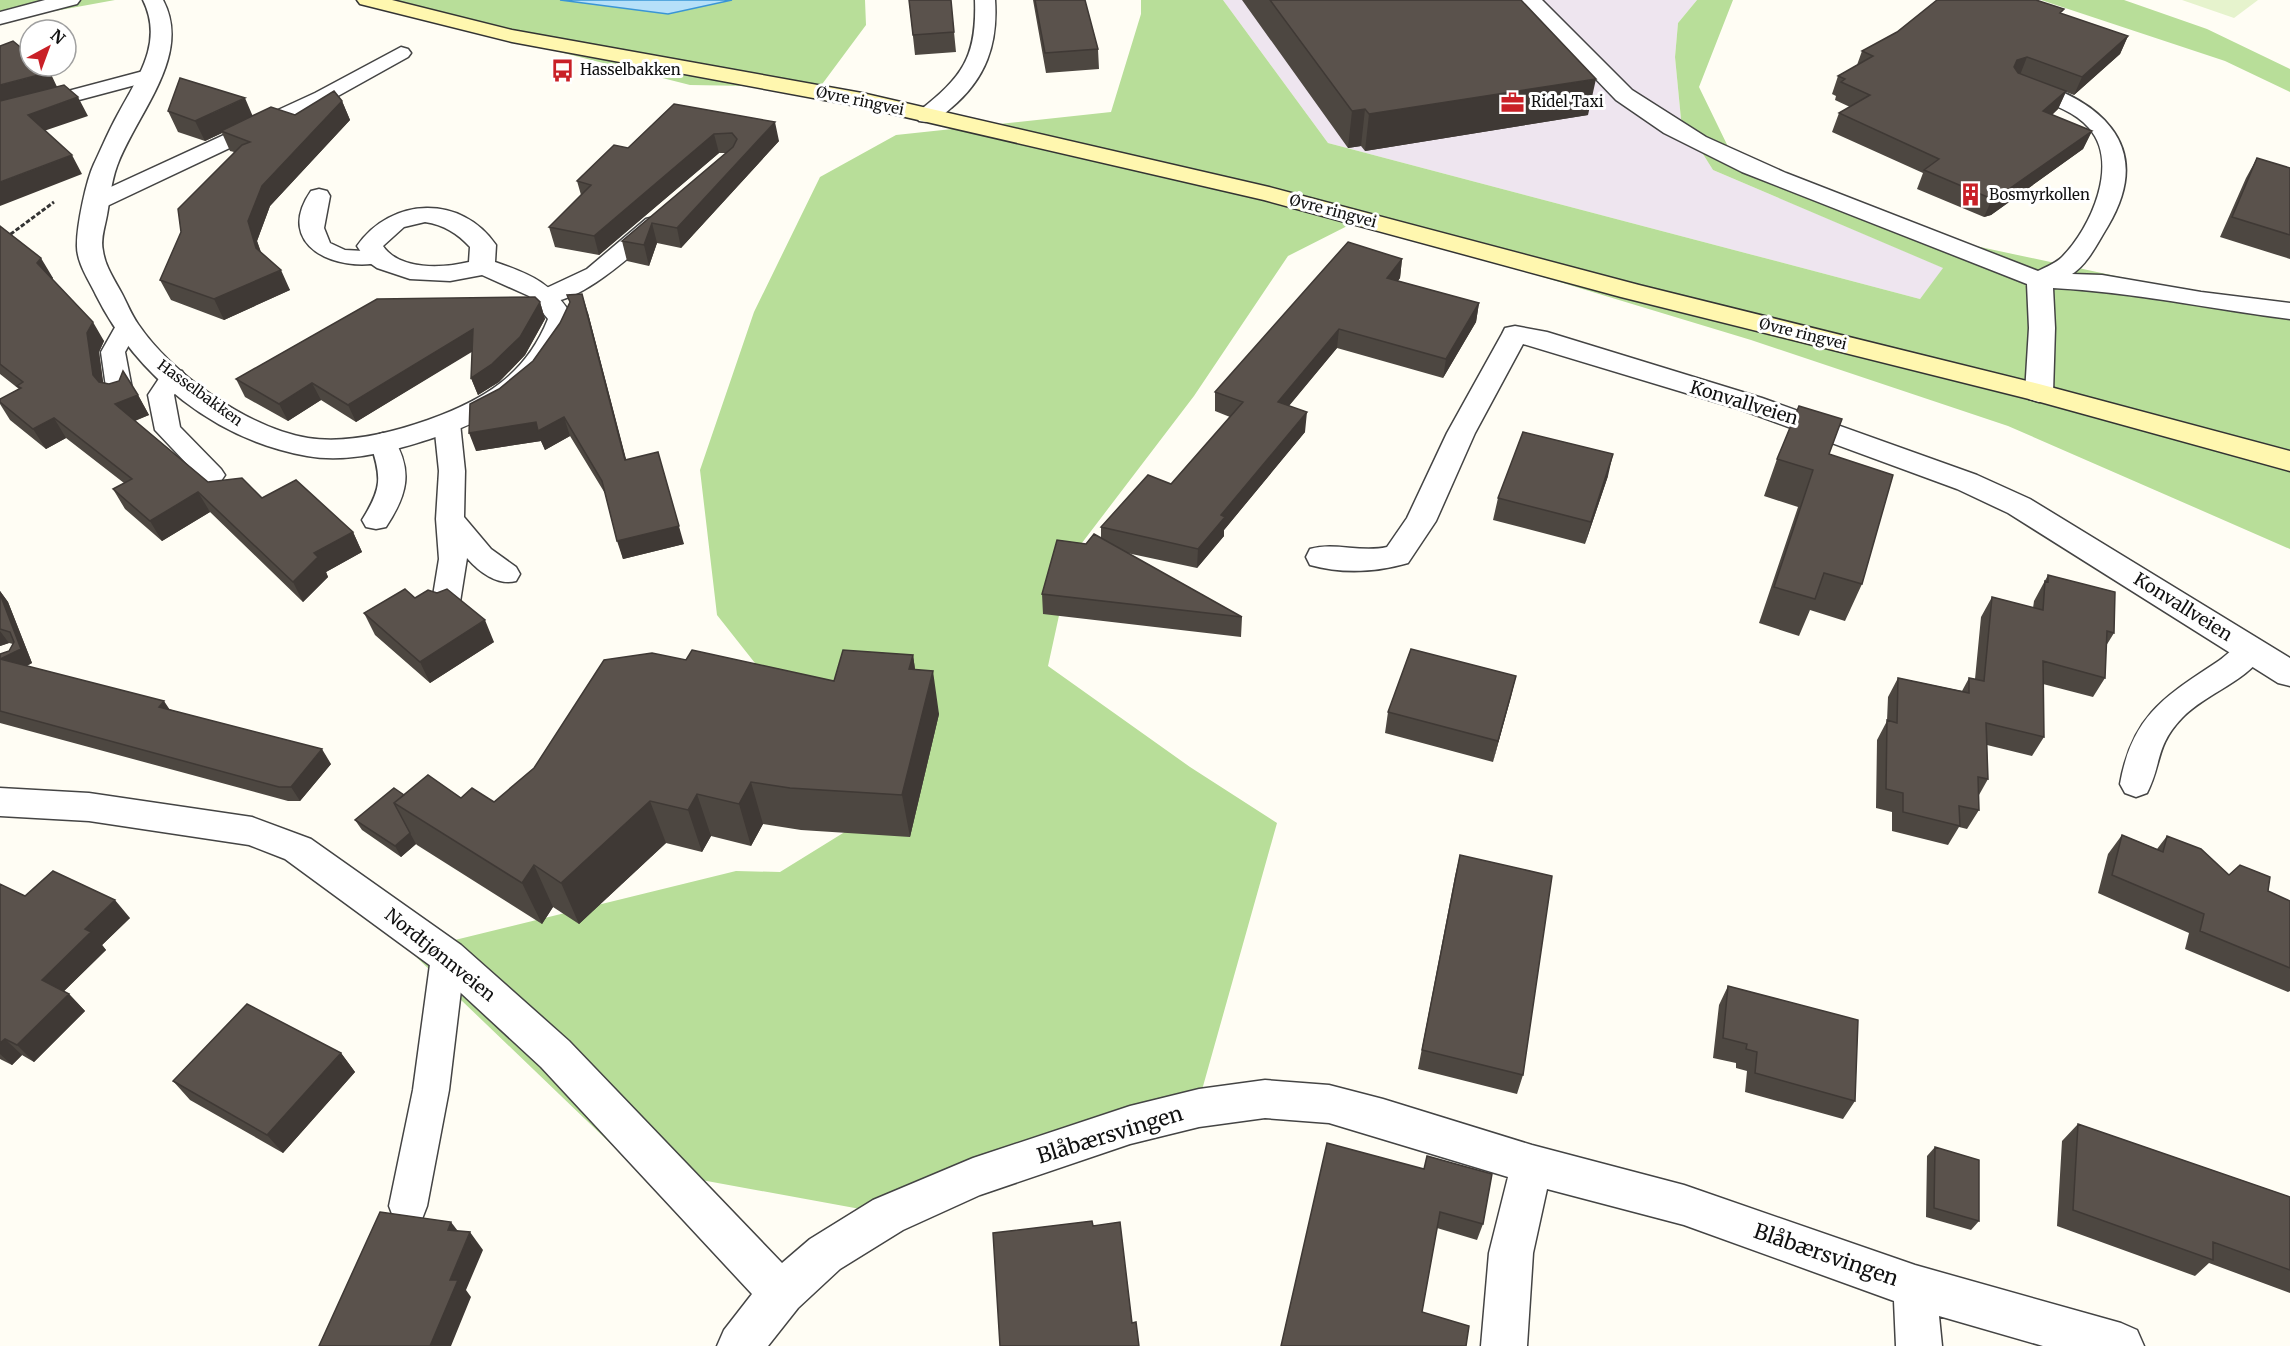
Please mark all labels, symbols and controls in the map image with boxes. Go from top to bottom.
north arrow [18,18,78,78]
text: N [47,25,69,49]
bus stop icon: Hasselbakken [549,57,575,83]
place label: Hasselbakken [580,60,681,79]
street label: Øvre ringvei [814,82,906,119]
office icon: Ridel Taxi [1500,89,1526,115]
place label: Ridel Taxi [1531,92,1604,111]
building icon: Bosmyrkollen [1958,182,1984,208]
place label: Bosmyrkollen [1989,185,2090,204]
street label: Øvre ringvei [1287,190,1379,231]
street label: Øvre ringvei [1757,313,1849,354]
street label: Hasselbakken [154,355,247,430]
street label: Konvallveien [1687,375,1801,430]
street label: Konvallveien [2130,567,2237,646]
street label: Nordtjønnveien [380,903,500,1006]
street label: Blåbærsvingen [1034,1099,1186,1170]
street label: Blåbærsvingen [1750,1217,1902,1292]

